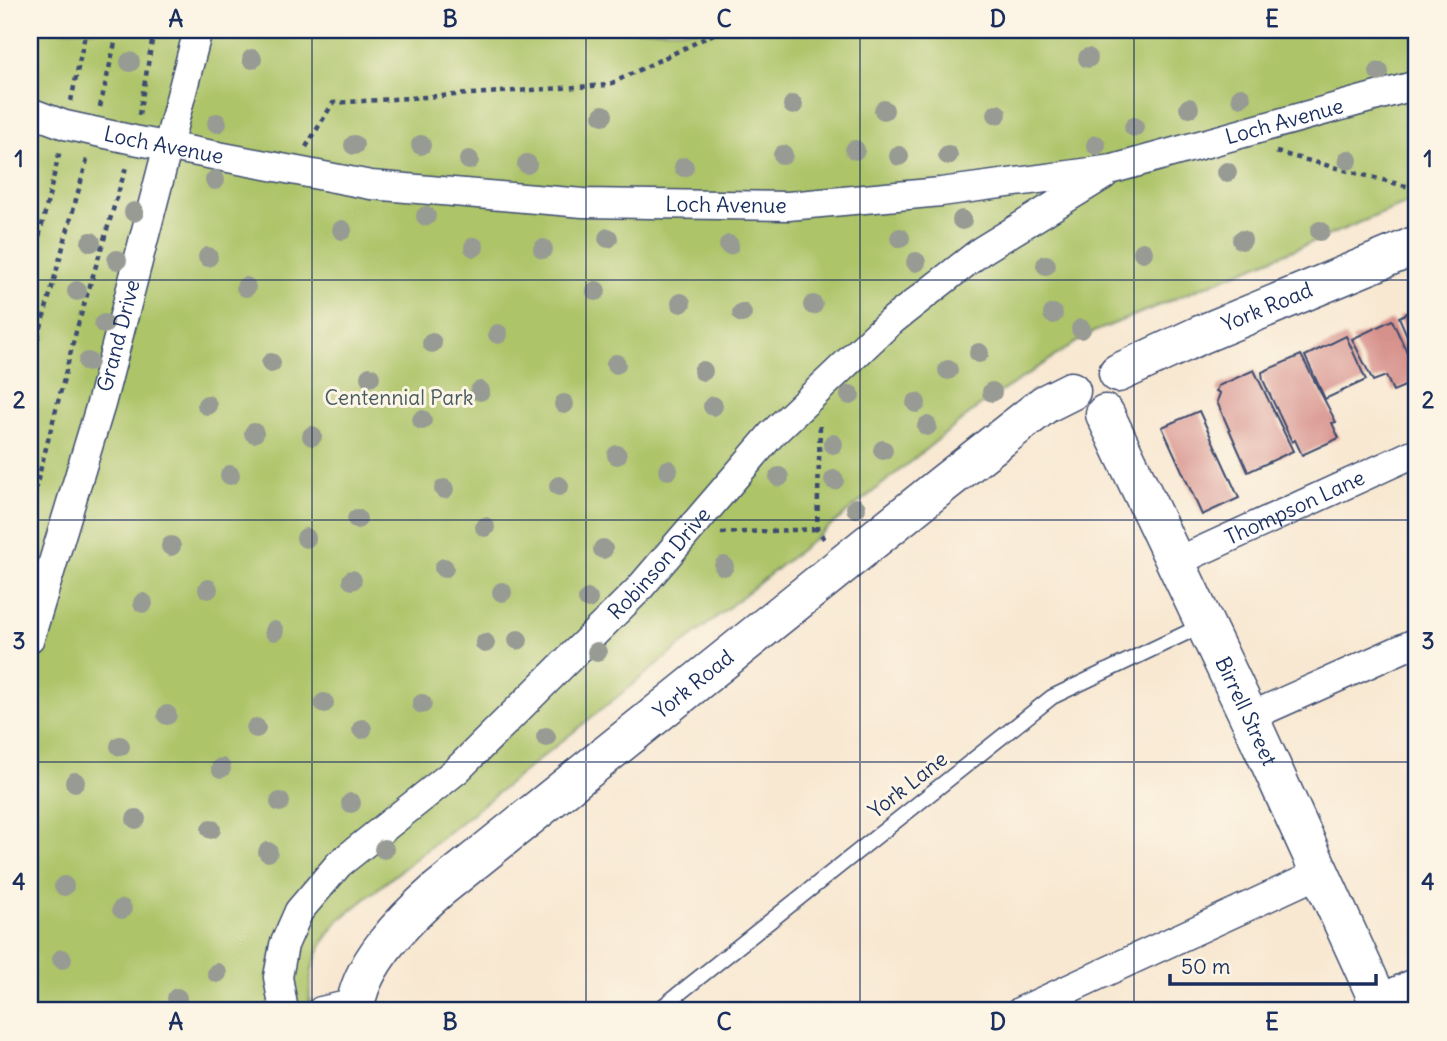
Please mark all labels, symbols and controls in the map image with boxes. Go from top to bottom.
text: A [169,4,184,33]
text: B [442,4,458,33]
text: C [716,4,732,33]
text: D [990,4,1006,33]
text: E [1265,4,1279,33]
street label: Loch Avenue [1222,92,1346,150]
street label: Loch Avenue [101,120,226,170]
text: 1 [14,144,24,173]
text: 1 [1423,144,1433,173]
street label: Loch Avenue [665,190,787,219]
street label: York Road [1218,276,1316,338]
street label: Grand Drive [91,277,146,395]
park label: Centennial Park [325,384,473,411]
text: 2 [13,385,26,414]
text: 2 [1422,385,1435,414]
street label: Thompson Lane [1221,464,1369,551]
street label: Robinson Drive [602,501,716,625]
text: 3 [12,626,26,655]
text: 3 [1421,626,1435,655]
street label: York Road [648,644,739,725]
street label: Birrell Street [1209,652,1283,770]
street label: York Lane [863,745,953,824]
text: 4 [12,867,26,896]
text: 4 [1421,867,1435,896]
scale bar [1170,943,1377,987]
text: 50 m [1181,953,1230,980]
text: A [169,1007,184,1036]
text: B [442,1007,458,1036]
text: C [716,1007,732,1036]
text: D [990,1007,1006,1036]
text: E [1265,1007,1279,1036]

